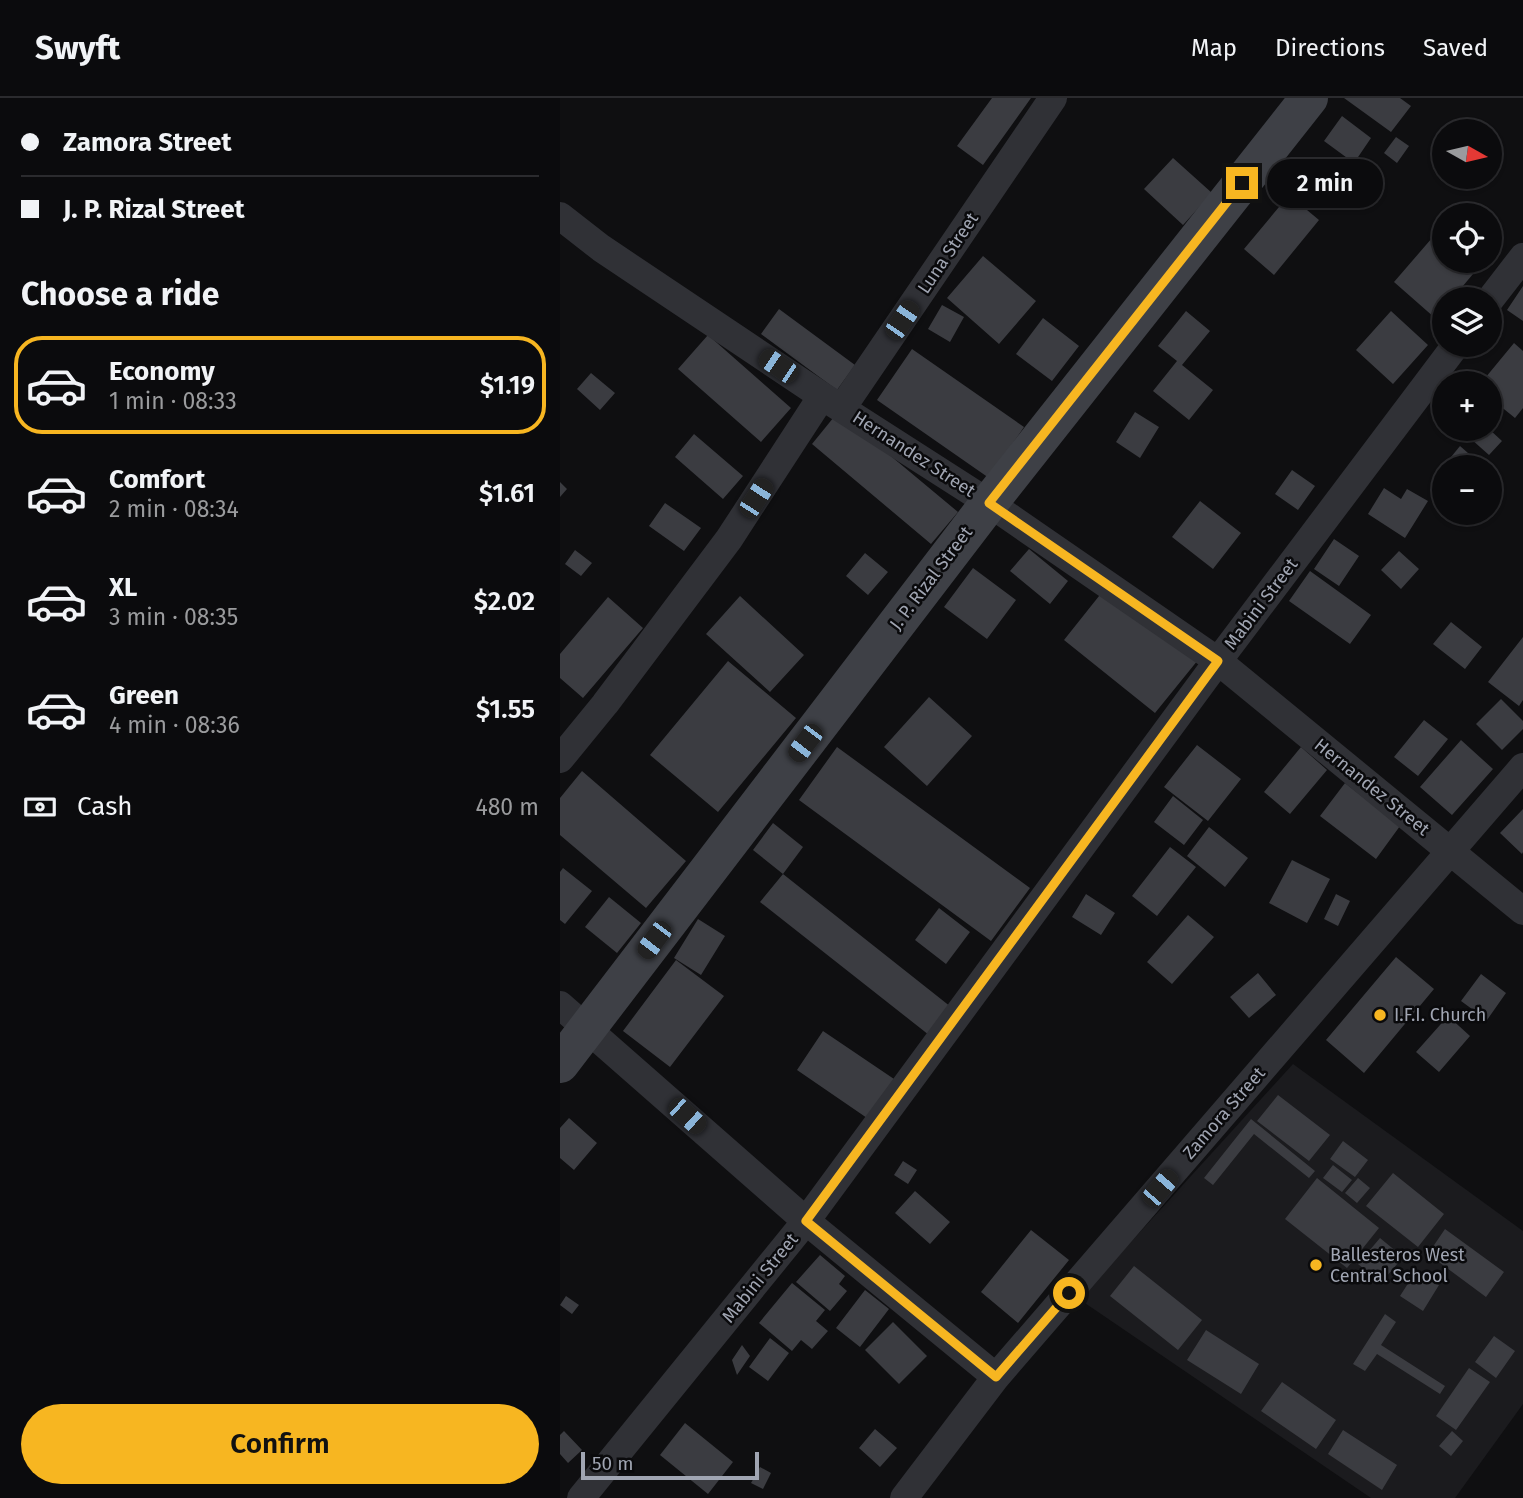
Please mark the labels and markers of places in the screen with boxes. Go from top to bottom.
place label: I.F.I. Church [1394,1004,1486,1026]
marker: I.F.I. Church [1372,1007,1388,1023]
place label: Ballesteros West Central School [1330,1244,1465,1287]
marker: Ballesteros West Central School [1308,1257,1324,1273]

